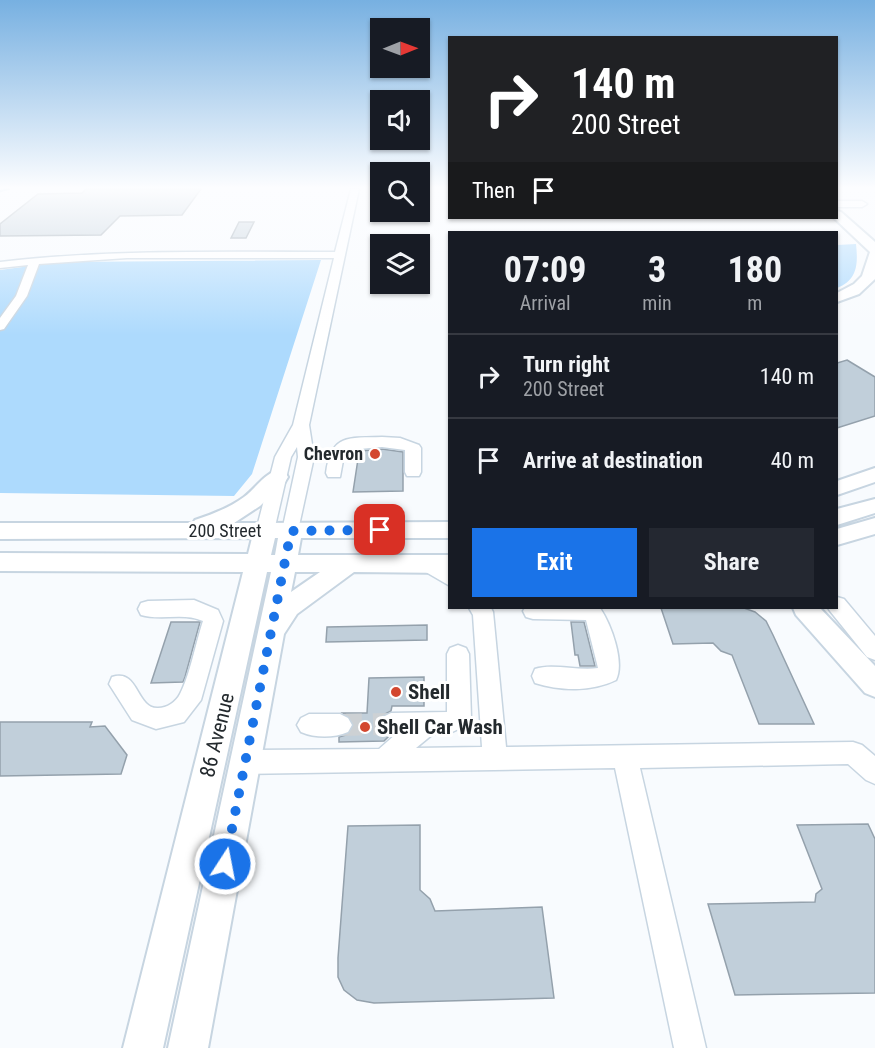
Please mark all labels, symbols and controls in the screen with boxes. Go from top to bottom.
north arrow [370,18,430,78]
map controls [370,18,430,294]
text: 140 m [571,59,676,108]
icon: right [472,60,550,138]
button: sound [370,90,430,150]
text: 200 Street [571,109,680,141]
button: search [370,162,430,222]
icon: arrive [527,174,560,207]
text: Then [472,178,515,203]
button: layers [370,234,430,294]
text: 07:09 [504,249,586,291]
text: 3 [648,249,666,291]
text: 180 [728,249,782,291]
text: Arrival [520,291,571,315]
text: min [642,291,672,315]
text: m [747,291,762,315]
text: Turn right [523,352,610,377]
icon: right [472,360,505,393]
text: 140 m [760,364,814,389]
text: 200 Street [523,377,604,401]
place label: Chevron [304,443,363,464]
icon: arrive [472,444,505,477]
marker: Chevron [368,447,382,461]
text: Arrive at destination [523,448,703,473]
text: 40 m [771,448,814,473]
pin [354,504,405,555]
icon: arrive [363,513,396,546]
street label: 200 Street [189,520,261,541]
button: Exit [472,528,637,597]
button: Share [649,528,814,597]
place label: Shell [408,680,450,704]
marker: Shell [389,685,403,699]
street label: 86 Avenue [195,690,239,780]
place label: Shell Car Wash [377,715,503,739]
marker: Shell Car Wash [358,720,372,734]
position arrow [193,832,257,896]

